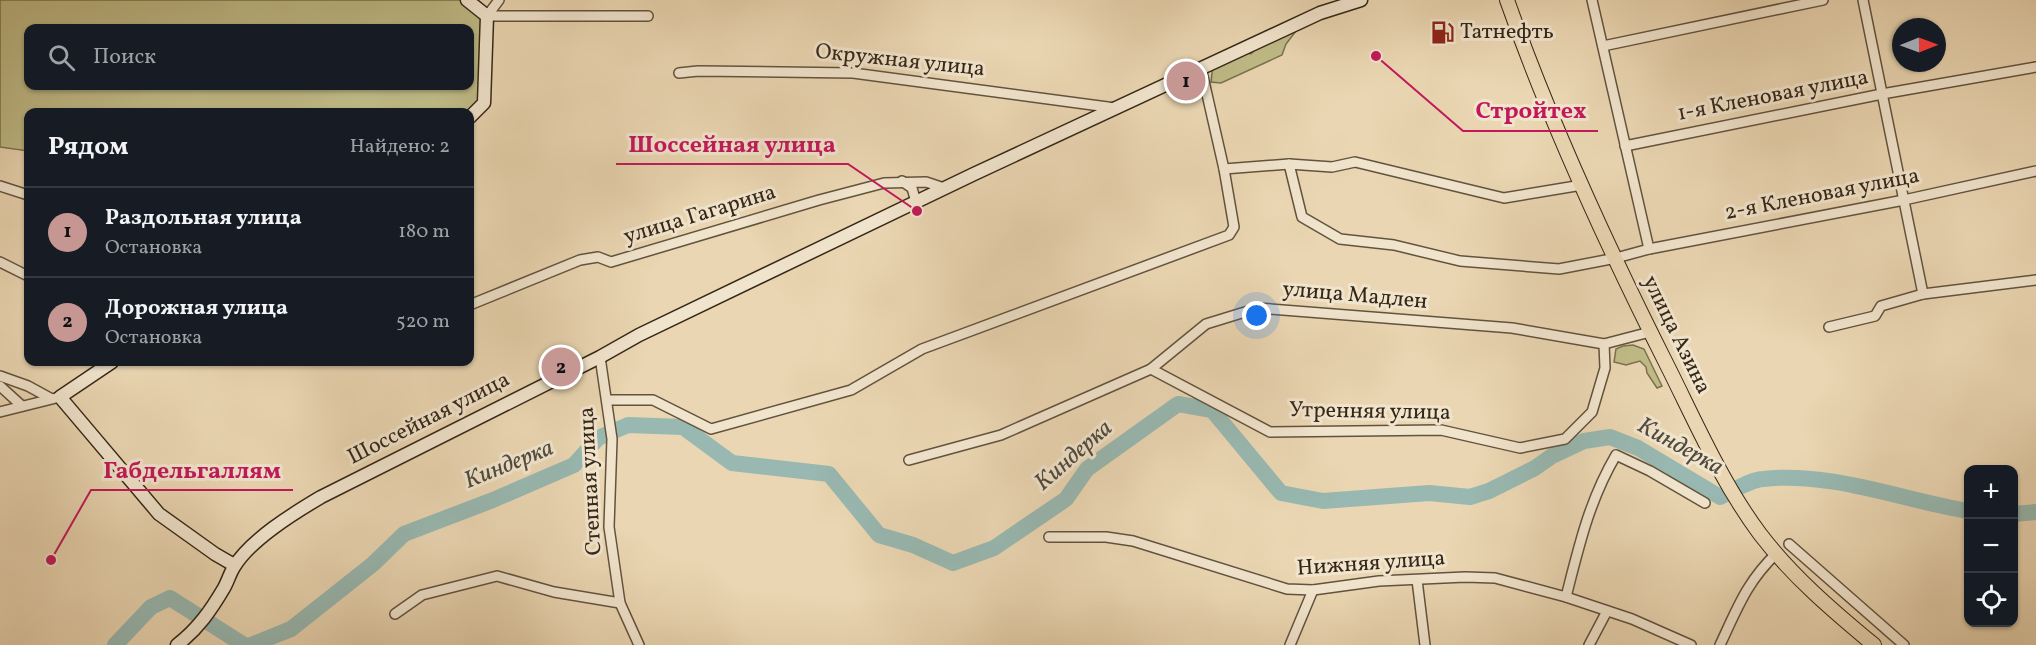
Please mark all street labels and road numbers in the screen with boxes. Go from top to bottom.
street label: Окружная улица [814,37,986,85]
street label: 1-я Кленовая улица [1675,62,1871,130]
street label: 2-я Кленовая улица [1722,161,1922,229]
street label: улица Гагарина [620,177,780,253]
street label: улица Азина [1634,270,1718,400]
street label: улица Мадлен [1281,274,1429,318]
street label: Шоссейная улица [343,365,515,473]
street label: Утренняя улица [1289,395,1451,429]
street label: Степная улица [572,406,610,556]
street label: Нижняя улица [1296,543,1446,585]

